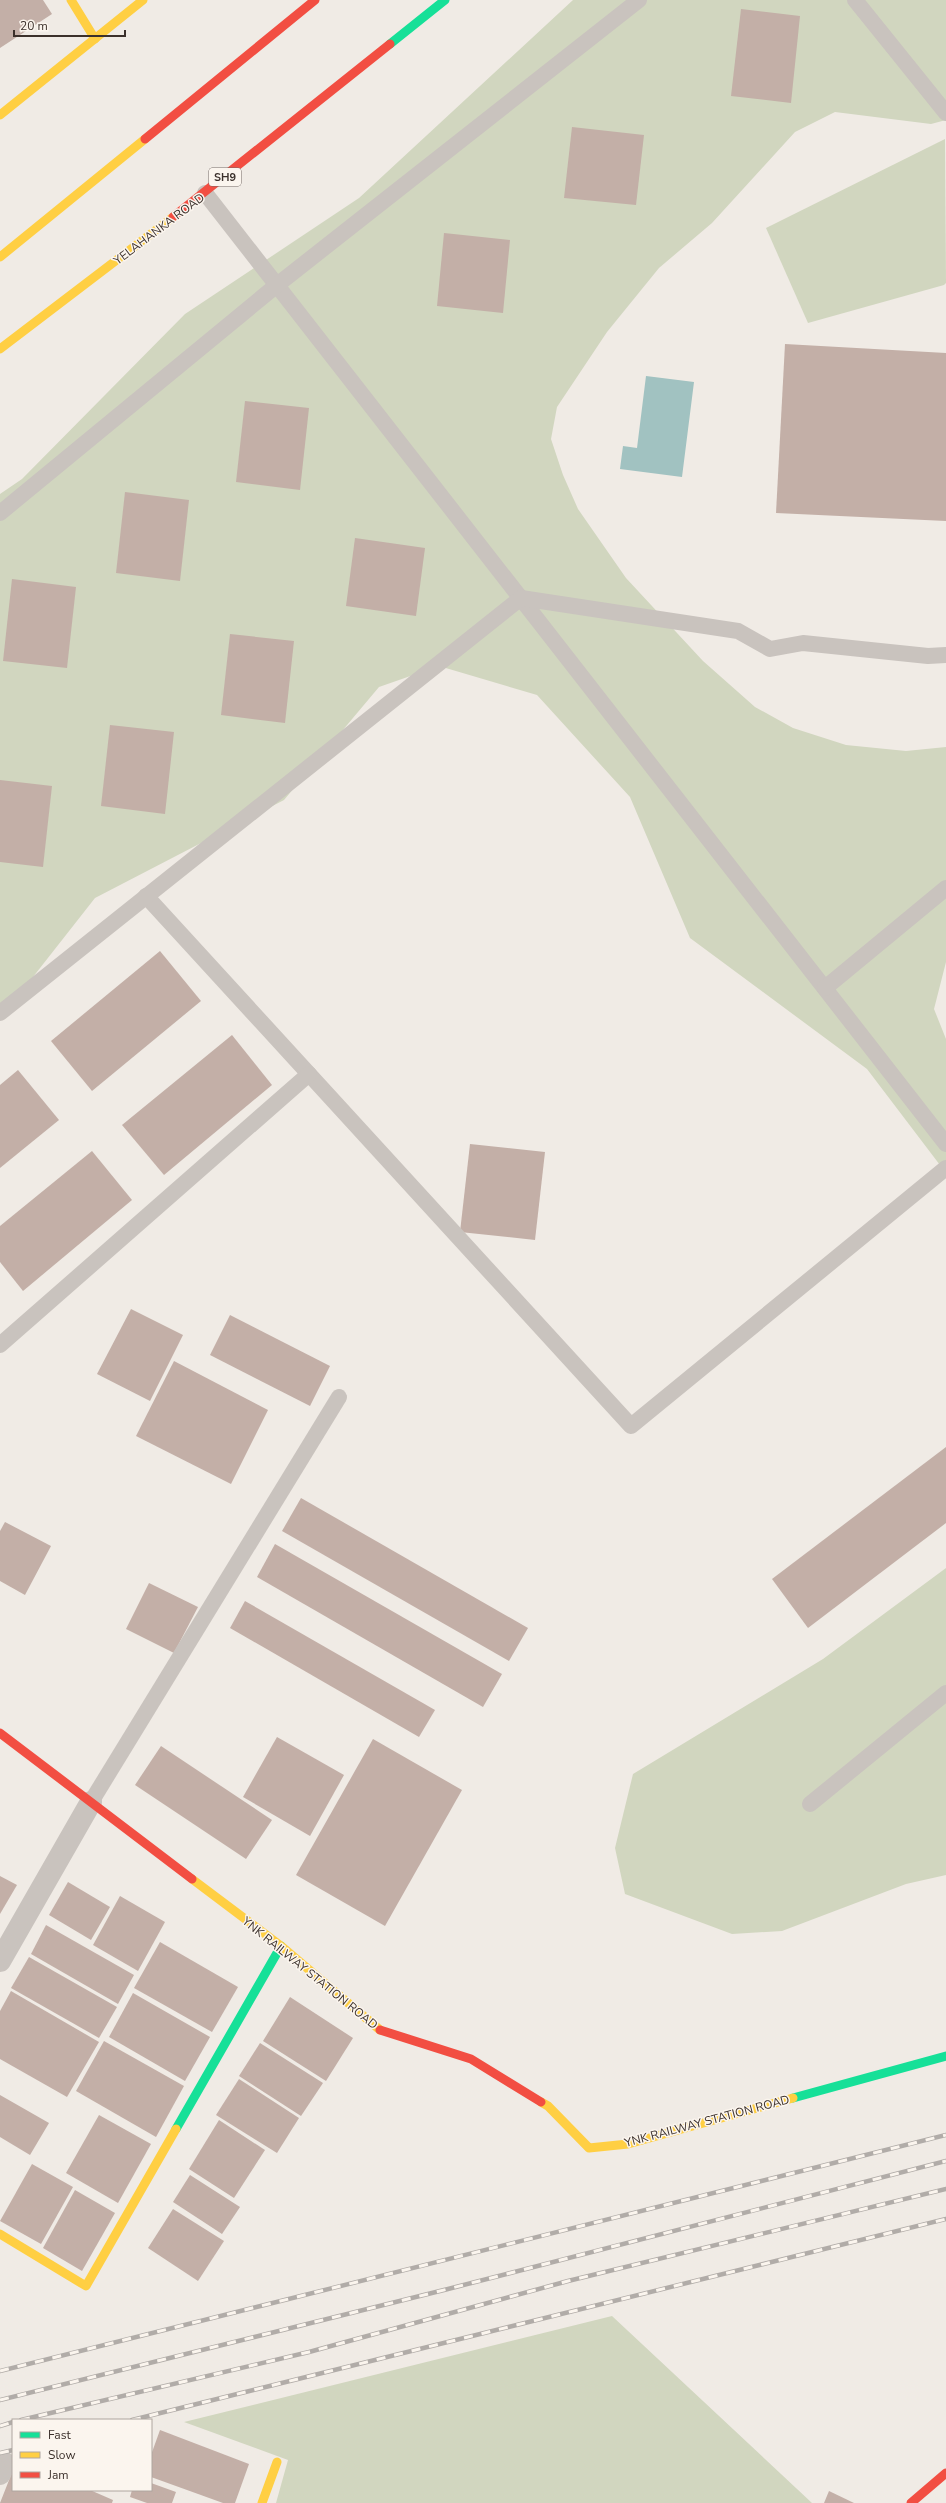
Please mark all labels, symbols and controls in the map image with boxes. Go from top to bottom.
scale bar [14,12,125,38]
text: 20 m [20,18,48,34]
road number: SH9 [209,168,241,186]
street label: YELAHANKA ROAD [110,190,208,269]
street label: YNK RAILWAY STATION ROAD [238,1913,381,2033]
street label: YNK RAILWAY STATION ROAD [622,2091,791,2151]
legend [12,2419,152,2491]
text: Fast [48,2427,71,2443]
text: Slow [48,2447,76,2463]
text: Jam [47,2467,69,2483]

